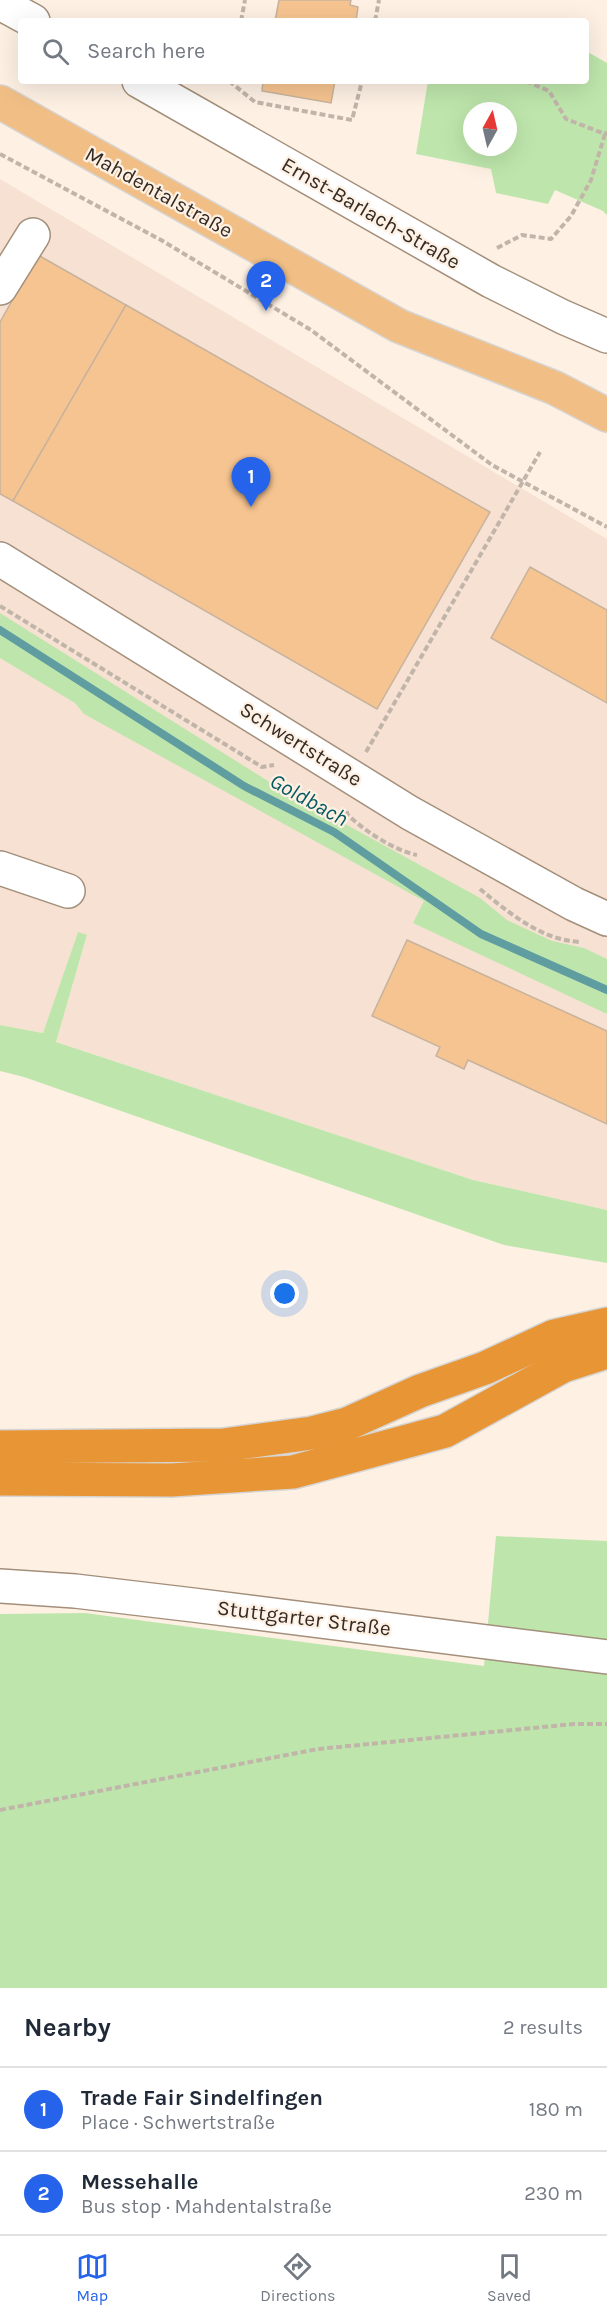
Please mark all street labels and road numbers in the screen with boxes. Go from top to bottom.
street label: Mahdentalstraße [81,142,237,242]
street label: Ernst-Barlach-Straße [277,152,465,274]
street label: Schwertstraße [236,697,366,791]
street label: Stuttgarter Straße [216,1595,392,1641]

